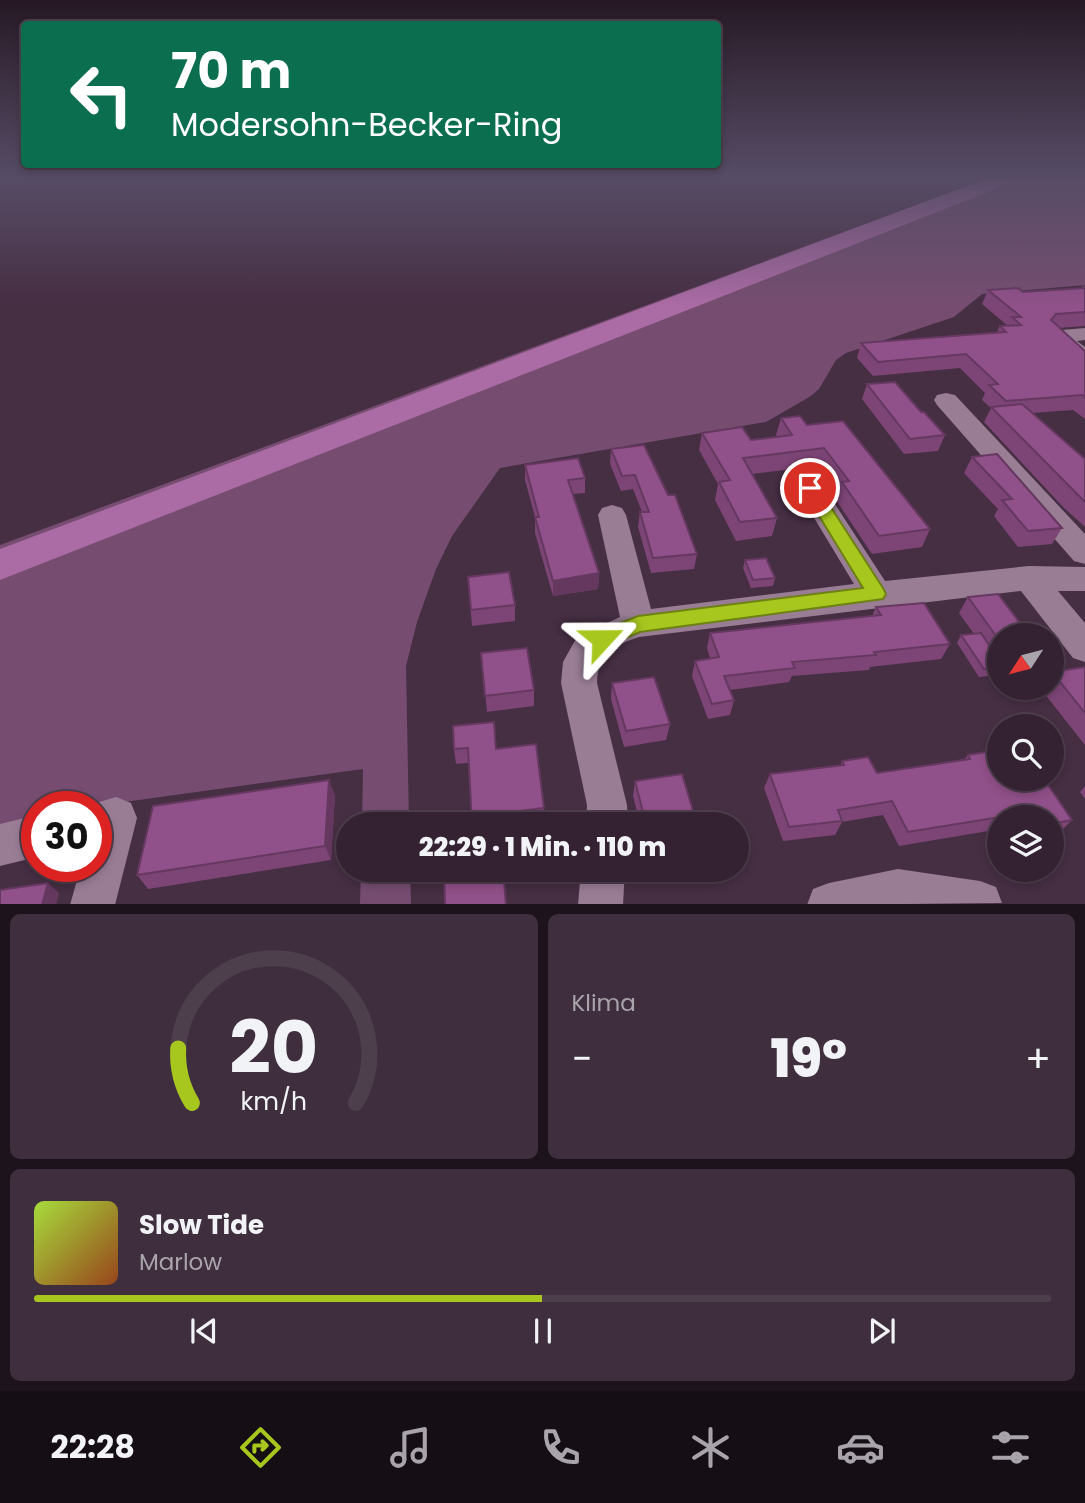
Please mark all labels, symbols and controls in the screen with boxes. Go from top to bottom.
text: 70 m [171,37,291,105]
icon: left [56,49,147,140]
text: Modersohn-Becker-Ring [171,102,562,147]
pin [780,458,840,518]
icon: arrive [791,469,829,507]
position arrow [565,602,639,676]
north arrow [987,623,1064,700]
map controls [987,623,1064,882]
button: search [987,714,1064,791]
speed limit sign: 30 [21,791,112,882]
button: layers [987,805,1064,882]
text: 22:29 · 1 Min. · 110 m [419,829,666,865]
text: Klima [572,987,636,1019]
text: 20 [229,997,318,1098]
text: 19° [770,1022,847,1095]
text: − [572,1032,592,1085]
text: + [1025,1032,1051,1085]
text: km/h [240,1083,307,1118]
text: Slow Tide [139,1207,264,1243]
text: Marlow [139,1246,222,1278]
icon: previous [185,1312,223,1350]
icon: pause [524,1312,562,1350]
icon: next [863,1312,901,1350]
icon: directions [236,1423,285,1472]
icon: music [386,1423,435,1472]
icon: phone [536,1423,585,1472]
icon: climate [686,1423,735,1472]
icon: car [836,1423,885,1472]
icon: filters [986,1423,1035,1472]
text: 22:28 [50,1424,135,1469]

